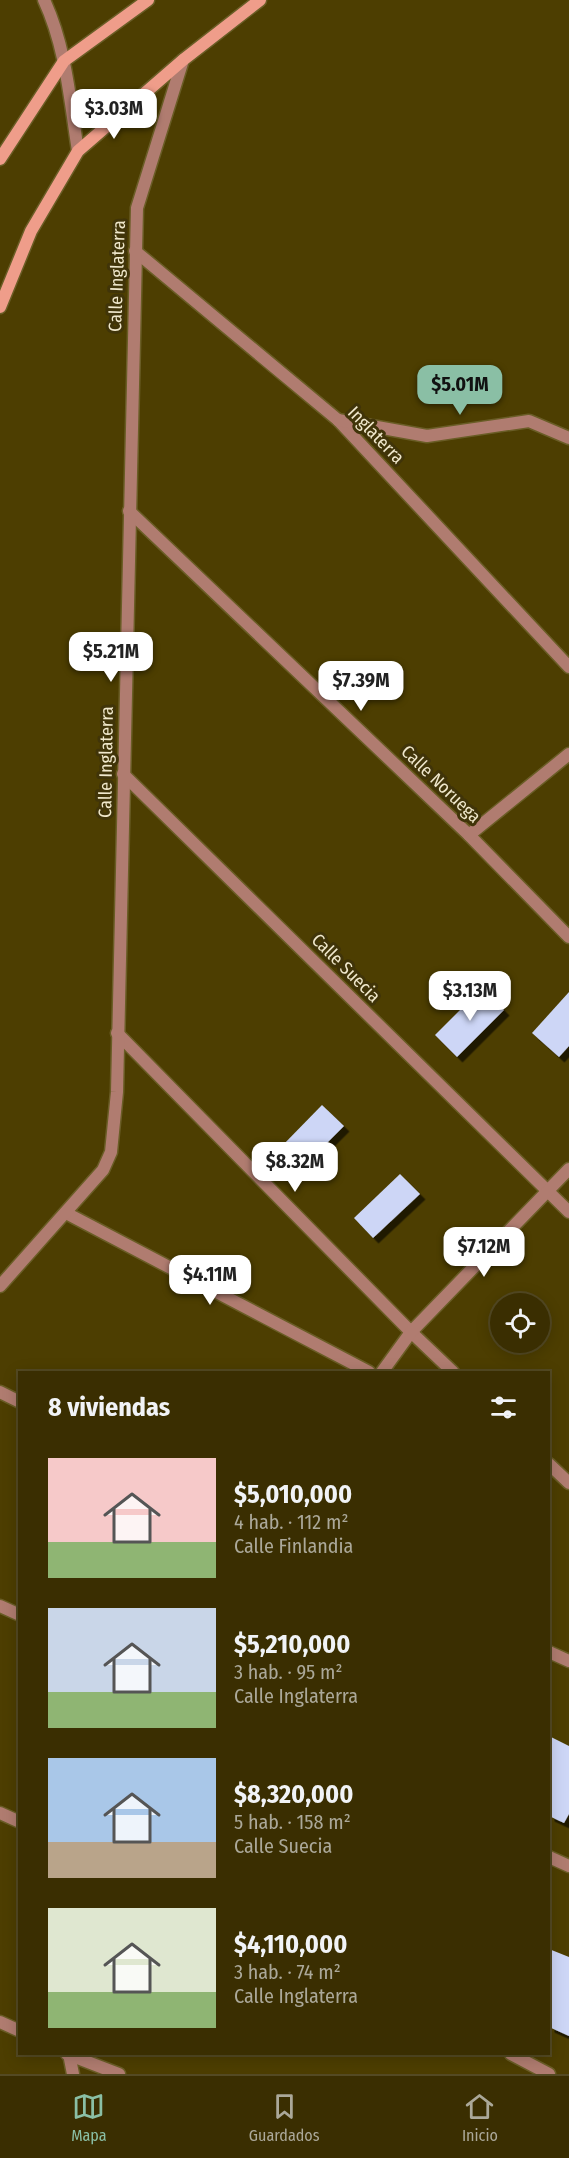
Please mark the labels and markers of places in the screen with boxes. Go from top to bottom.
pin: $3.03M [65,89,163,140]
pin: $5.01M [411,365,509,416]
pin: $5.21M [62,632,160,683]
pin: $7.39M [312,661,410,712]
pin: $3.13M [421,971,519,1022]
pin: $8.32M [246,1142,344,1193]
pin: $7.12M [435,1227,533,1278]
pin: $4.11M [161,1255,259,1306]

